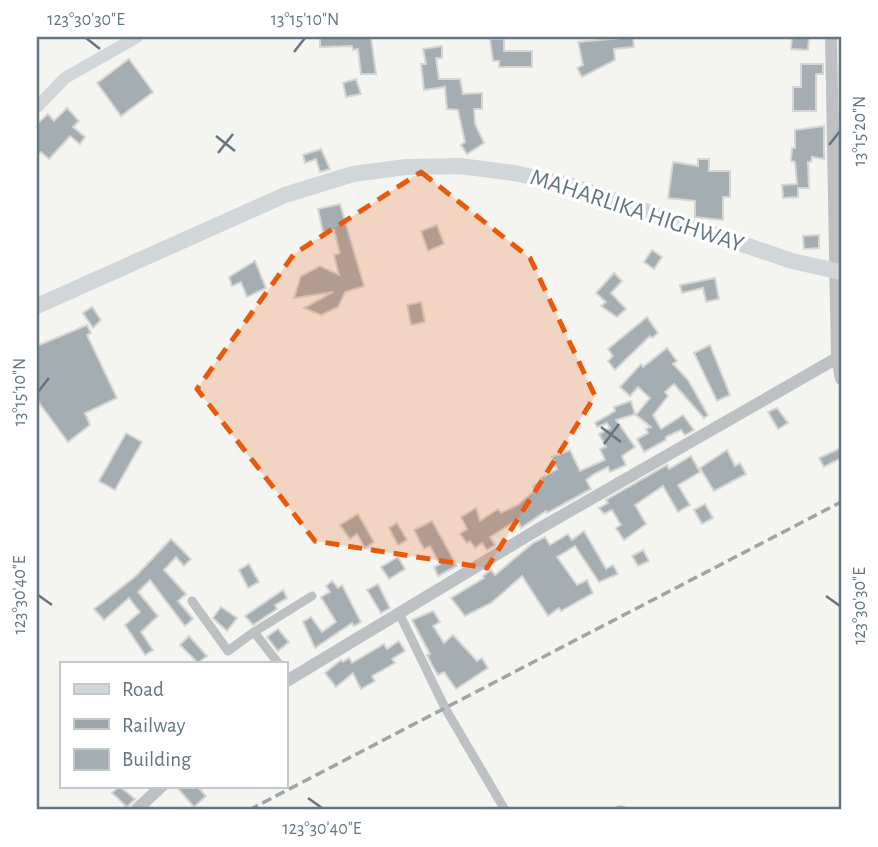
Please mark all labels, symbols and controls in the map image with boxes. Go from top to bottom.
text: 123°30'30"E [47,11,125,29]
text: 13°15'10"N [271,11,339,29]
text: 13°15'20"N [851,96,869,166]
street label: MAHARLIKA HIGHWAY [527,165,747,257]
text: 13°15'10"N [11,358,29,426]
text: 123°30'40"E [11,555,29,634]
text: 123°30'30"E [851,567,869,645]
legend [60,662,287,788]
text: Road [122,679,164,700]
text: Railway [122,715,185,736]
text: Building [122,749,192,770]
text: 123°30'40"E [283,820,362,838]

